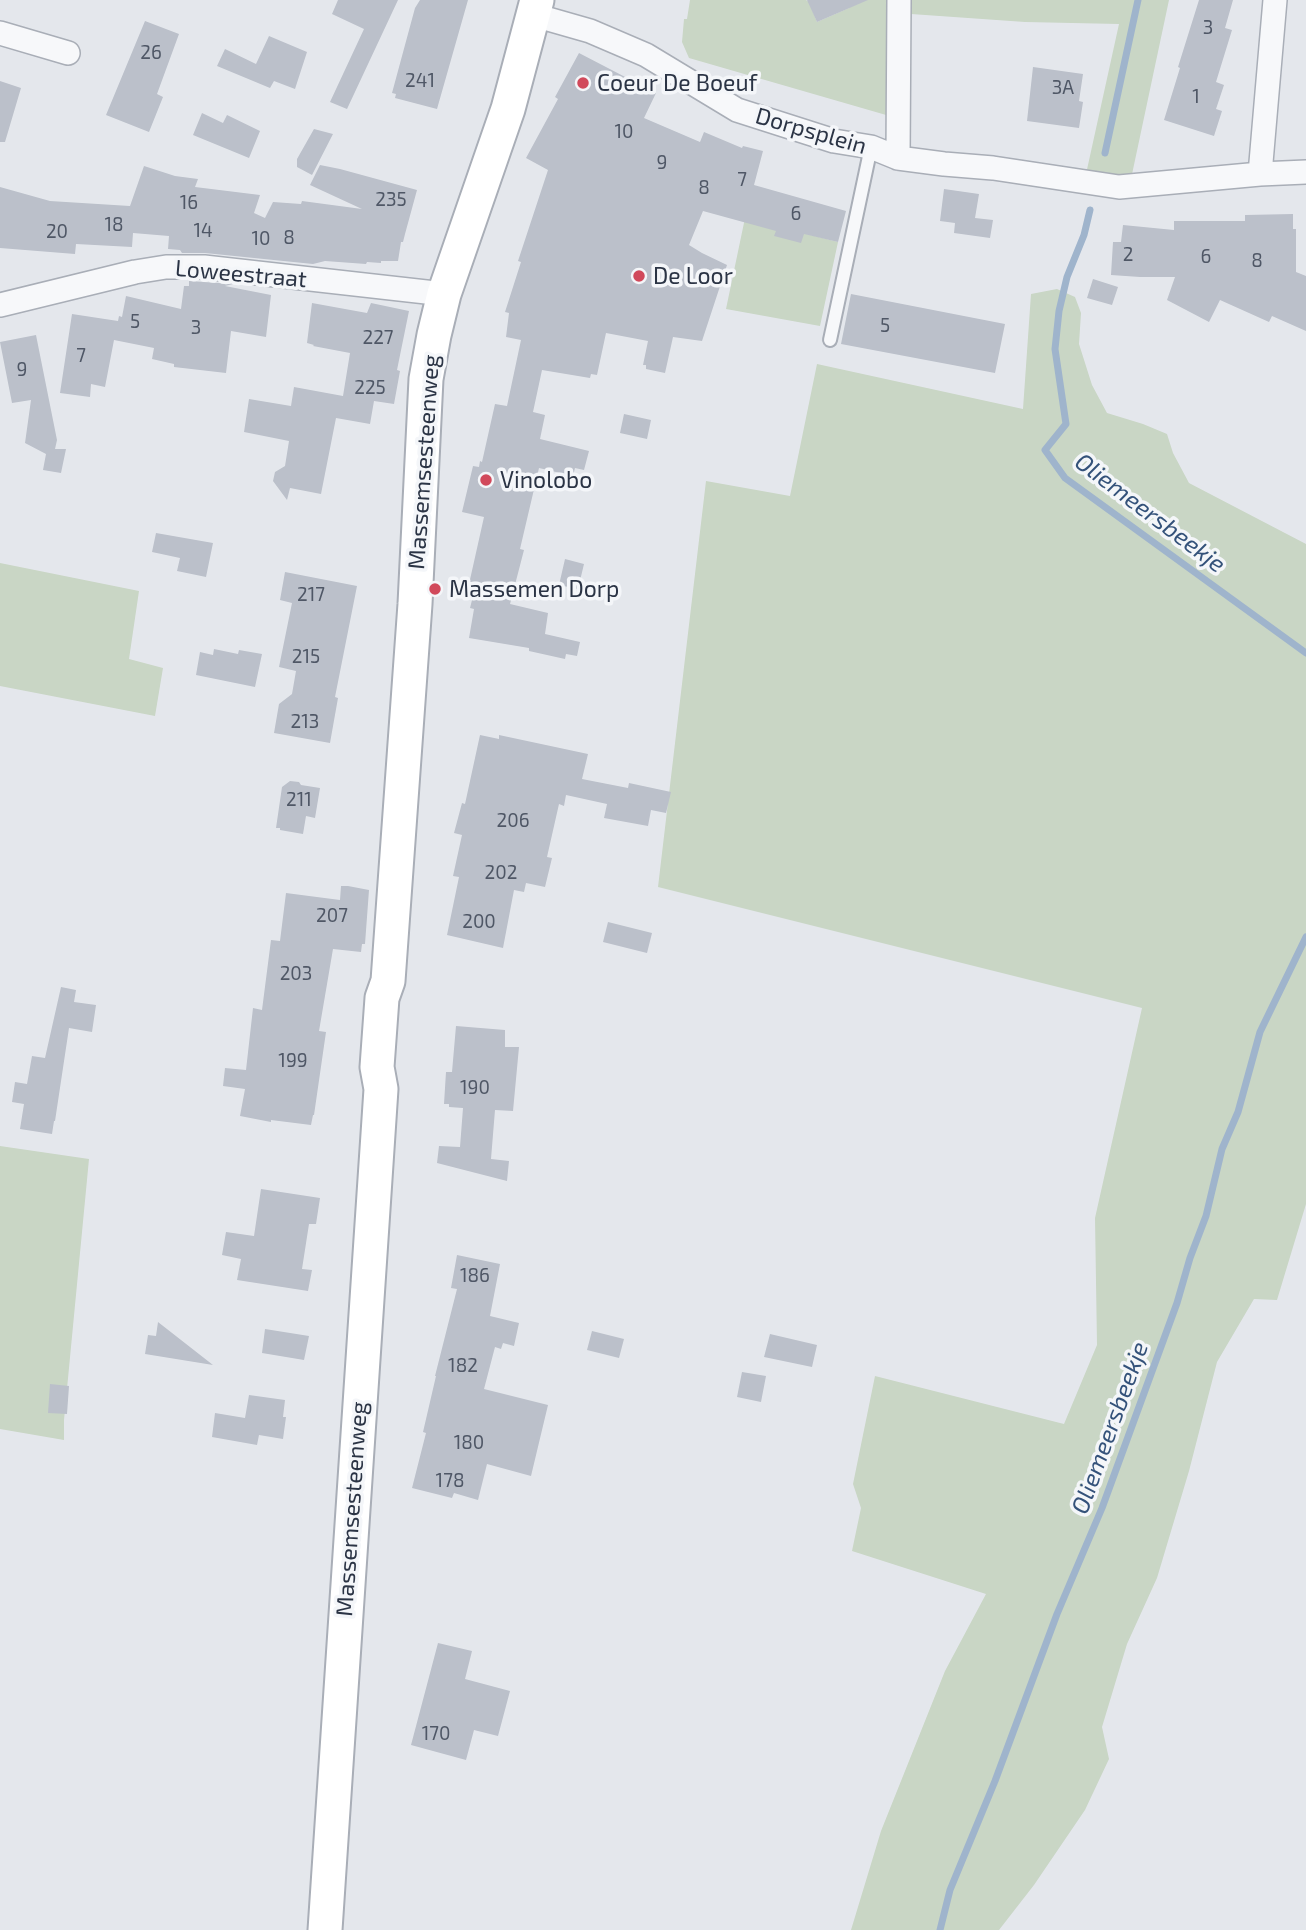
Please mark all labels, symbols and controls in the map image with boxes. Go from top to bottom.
house number: 3 [1203,17,1213,39]
house number: 26 [140,42,162,64]
place label: Coeur De Boeuf [597,69,757,97]
house number: 241 [405,70,435,92]
marker: Coeur De Boeuf [575,75,591,91]
house number: 3A [1052,77,1074,99]
house number: 1 [1192,86,1200,108]
street label: Dorpsplein [752,102,870,160]
house number: 10 [614,121,634,143]
house number: 9 [657,152,667,174]
house number: 7 [737,169,747,191]
house number: 8 [698,177,710,199]
house number: 235 [375,189,407,211]
house number: 16 [180,192,198,214]
house number: 6 [791,203,801,225]
house number: 18 [104,214,124,236]
house number: 14 [193,220,213,242]
house number: 20 [46,221,68,243]
house number: 8 [283,227,295,249]
house number: 10 [251,228,271,250]
house number: 2 [1123,244,1133,266]
house number: 6 [1201,246,1211,268]
house number: 8 [1251,250,1263,272]
street label: Loweestraat [174,254,308,294]
place label: De Loor [653,262,733,290]
marker: De Loor [631,268,647,284]
house number: 5 [130,311,140,333]
house number: 5 [880,315,890,337]
house number: 3 [191,317,201,339]
house number: 227 [362,327,394,349]
house number: 7 [76,345,86,367]
street label: Massemsesteenweg [403,354,445,570]
house number: 9 [17,359,27,381]
house number: 225 [354,377,386,399]
water label: Oliemeersbeekje [1069,447,1231,579]
place label: Vinolobo [500,466,592,494]
marker: Vinolobo [478,472,494,488]
place label: Massemen Dorp [449,575,619,603]
marker: Massemen Dorp [427,581,443,597]
house number: 217 [297,584,325,606]
house number: 215 [292,646,320,668]
house number: 213 [291,711,319,733]
house number: 211 [286,789,312,811]
house number: 206 [496,810,530,832]
house number: 202 [485,862,517,884]
house number: 207 [316,905,348,927]
house number: 200 [462,911,496,933]
house number: 203 [280,963,312,985]
house number: 199 [278,1050,308,1072]
house number: 190 [460,1077,490,1099]
house number: 186 [460,1265,490,1287]
water label: Oliemeersbeekje [1066,1338,1154,1518]
house number: 182 [448,1355,478,1377]
street label: Massemsesteenweg [331,1401,373,1617]
house number: 180 [454,1432,484,1454]
house number: 178 [436,1470,464,1492]
house number: 170 [422,1723,450,1745]

